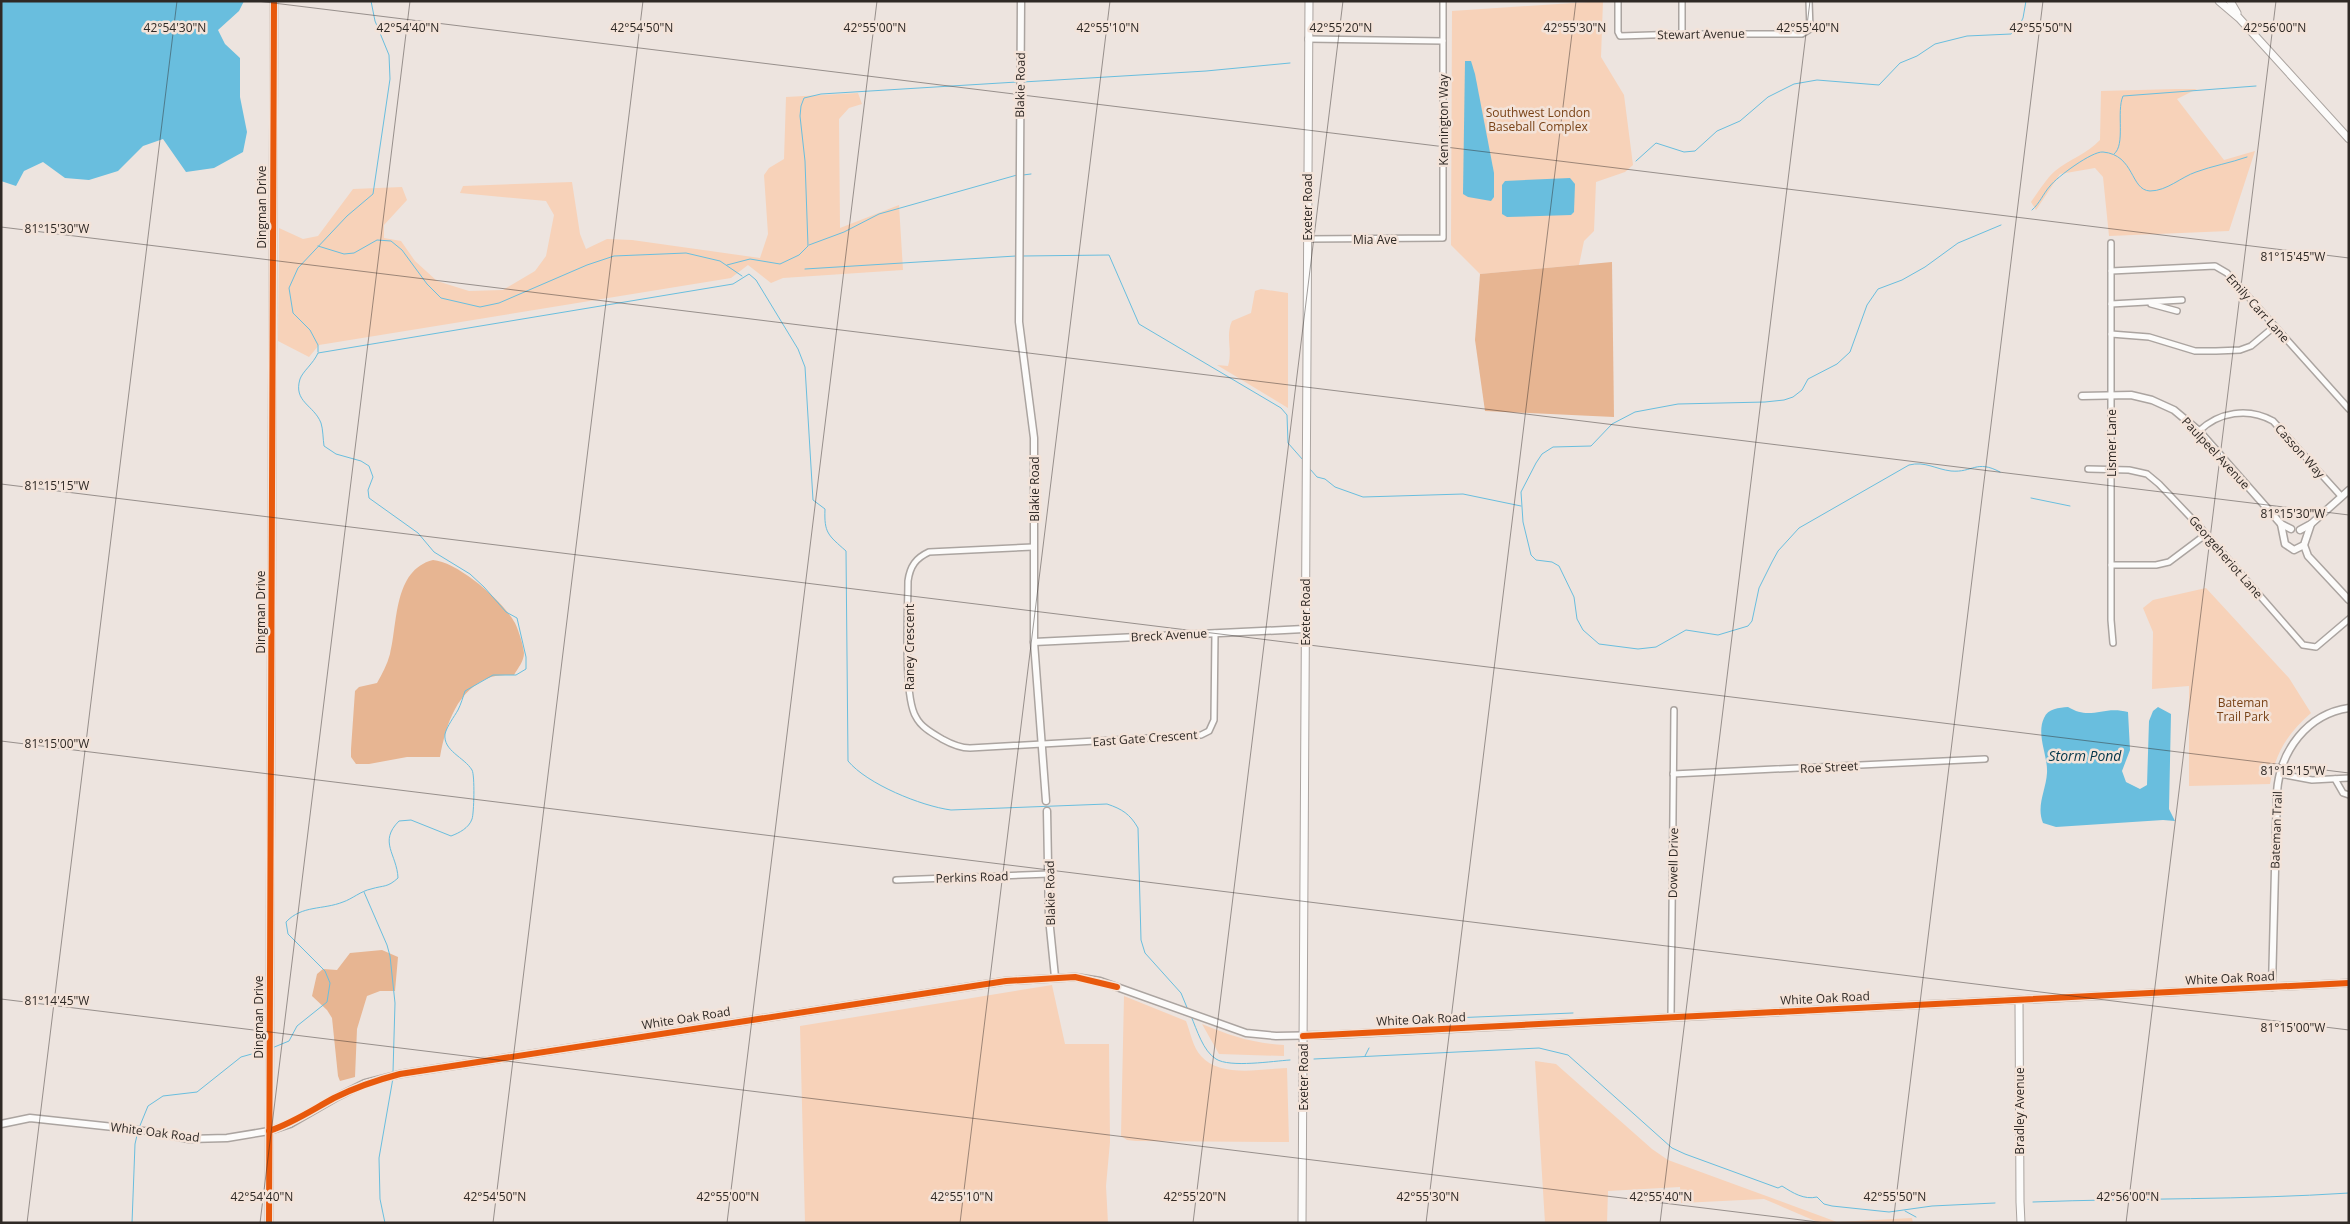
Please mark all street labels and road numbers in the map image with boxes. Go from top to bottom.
street label: Stewart Avenue [1657,25,1745,43]
street label: Blakie Road [1011,52,1029,118]
street label: Kennington Way [1435,73,1452,166]
street label: Dingman Drive [253,165,270,249]
street label: Exeter Road [1299,173,1316,241]
street label: Mia Ave [1353,231,1397,248]
street label: Emily Carr Lane [2223,270,2294,346]
street label: Lismer Lane [2103,409,2120,477]
street label: Paulpeel Avenue [2178,413,2254,493]
street label: Casson Way [2271,420,2329,482]
street label: Blakie Road [1026,456,1043,522]
street label: Georgeheriot Lane [2185,512,2267,602]
street label: Dingman Drive [252,570,269,654]
street label: Exeter Road [1297,578,1314,646]
street label: Raney Crescent [901,604,918,690]
street label: Breck Avenue [1130,625,1208,645]
street label: East Gate Crescent [1092,726,1198,750]
street label: Roe Street [1800,757,1858,777]
street label: Bateman Trail [2266,791,2286,869]
street label: Dowell Drive [1664,827,1682,898]
street label: Blakie Road [1041,860,1059,926]
street label: Perkins Road [935,867,1009,887]
street label: White Oak Road [2185,967,2275,989]
street label: Dingman Drive [250,975,267,1059]
street label: White Oak Road [1780,987,1870,1009]
street label: White Oak Road [640,1003,732,1033]
street label: White Oak Road [1376,1008,1466,1030]
street label: Exeter Road [1295,1043,1312,1111]
street label: Bradley Avenue [2011,1067,2028,1155]
street label: White Oak Road [109,1118,201,1146]

